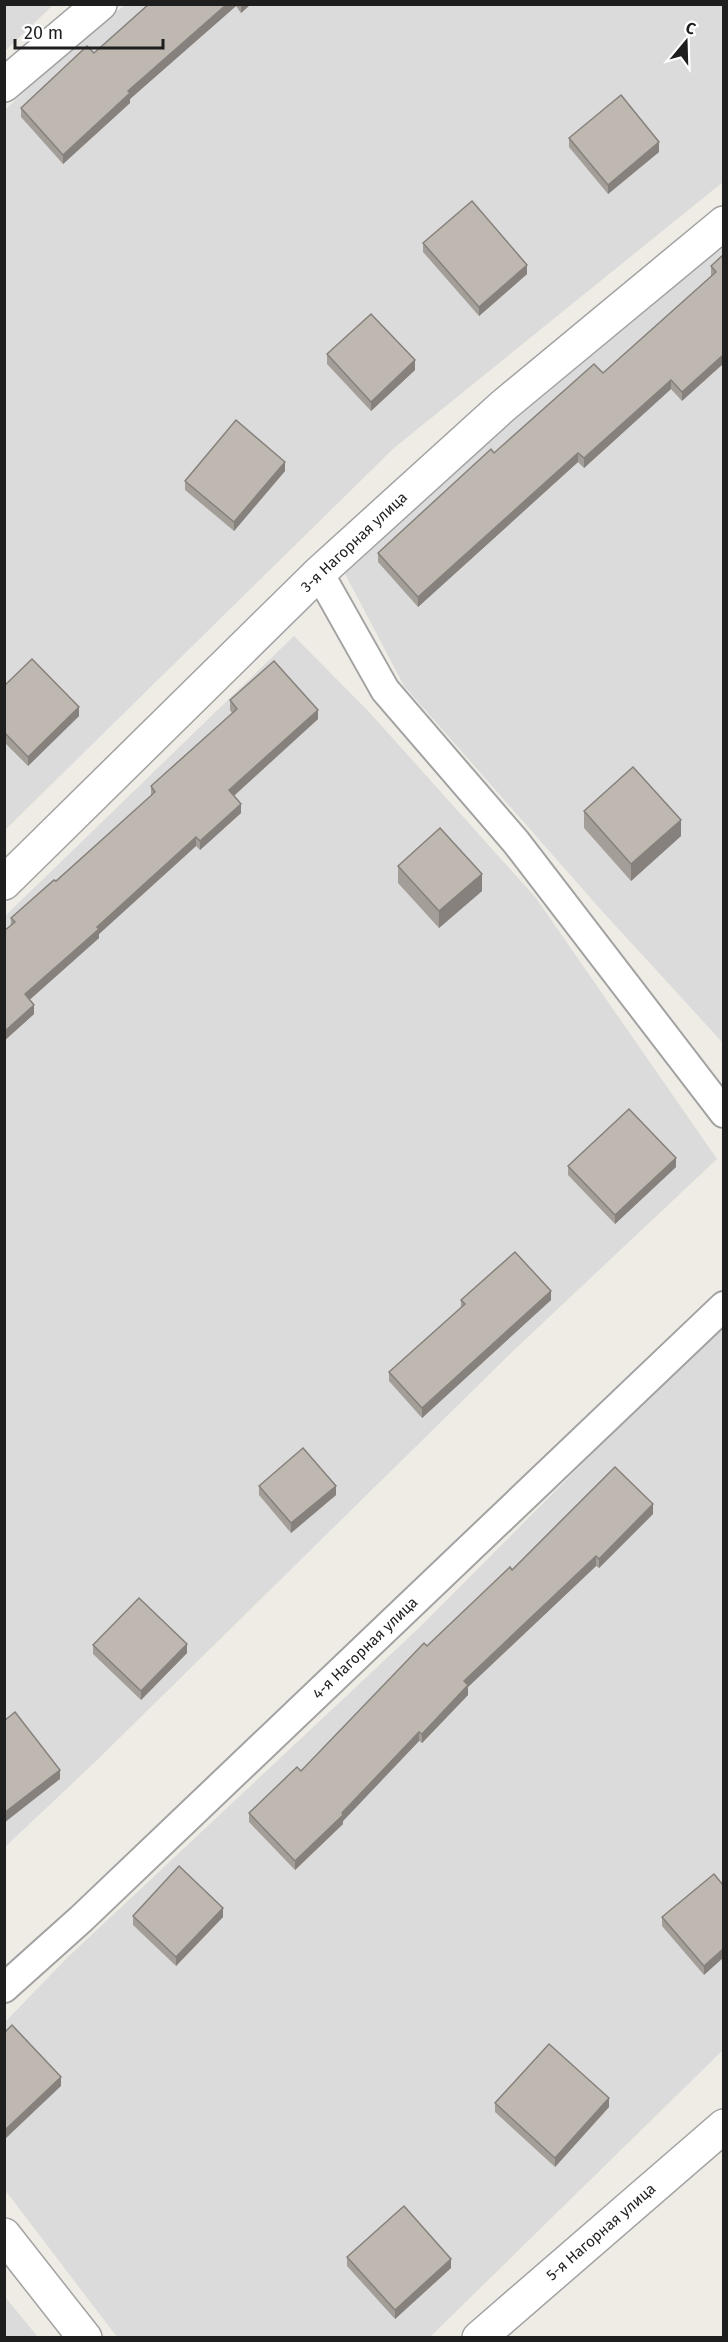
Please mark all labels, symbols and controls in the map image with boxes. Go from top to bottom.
scale bar [15,12,164,50]
north arrow [656,12,716,72]
text: С [683,18,699,39]
text: 20 m [24,22,63,44]
street label: 3-я Нагорная улица [297,488,411,596]
street label: 4-я Нагорная улица [309,1593,421,1703]
street label: 5-я Нагорная улица [543,2180,659,2284]

